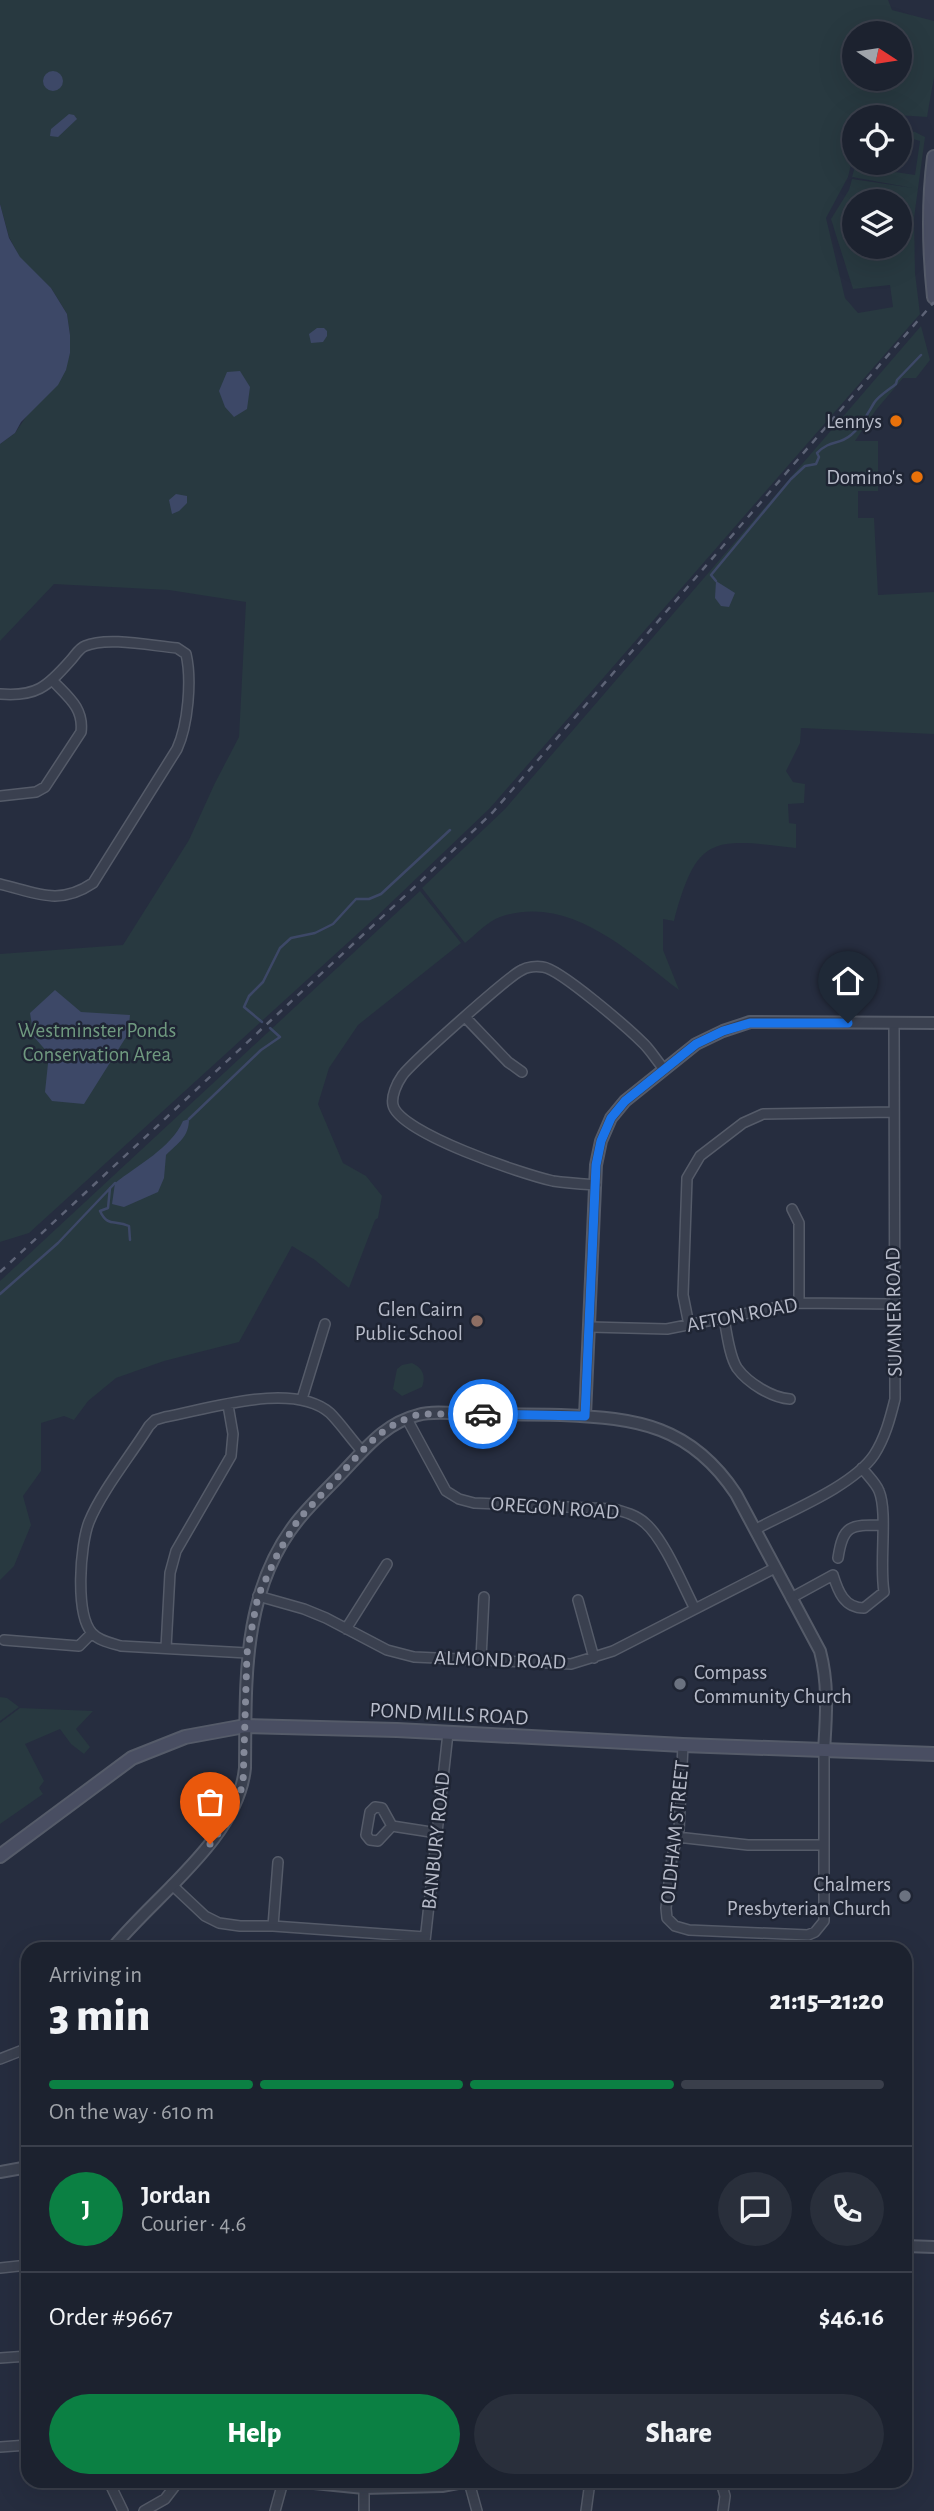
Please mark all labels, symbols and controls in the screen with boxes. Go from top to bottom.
north arrow [842,21,912,91]
map controls [842,21,912,259]
button: locate [842,105,912,175]
button: layers [842,189,912,259]
place label: Lennys [826,411,882,432]
marker: Lennys [888,413,904,429]
place label: Domino's [826,467,903,488]
marker: Domino's [909,469,925,485]
pin [818,951,878,1023]
icon: home [829,962,867,1000]
park label: Westminster Ponds Conservation Area [18,1020,176,1065]
street label: SUMNER ROAD [882,1247,906,1377]
street label: AFTON ROAD [685,1294,799,1336]
place label: Glen Cairn Public School [355,1299,463,1344]
marker: Glen Cairn Public School [469,1313,485,1329]
courier [448,1379,518,1449]
icon: car [464,1395,502,1433]
street label: OREGON ROAD [490,1493,620,1523]
street label: ALMOND ROAD [434,1647,566,1673]
place label: Compass Community Church [694,1662,852,1707]
marker: Compass Community Church [672,1676,688,1692]
street label: POND MILLS ROAD [369,1699,529,1729]
street label: OLDHAM STREET [657,1759,693,1905]
street label: BANBURY ROAD [418,1771,454,1911]
pin [180,1772,240,1844]
icon: bag [191,1783,229,1821]
place label: Chalmers Presbyterian Church [727,1874,891,1919]
marker: Chalmers Presbyterian Church [897,1888,913,1904]
text: Arriving in [49,1964,142,1987]
text: 21:15–21:20 [769,1988,884,2014]
text: 3 min [49,1993,150,2039]
text: On the way · 610 m [49,2101,214,2124]
button: chat [718,2172,792,2246]
button: phone [810,2172,884,2246]
text: Jordan [141,2182,211,2208]
text: J [82,2196,90,2222]
text: Courier · 4.6 [141,2213,246,2236]
text: Order #9667 [49,2304,173,2330]
text: $46.16 [819,2304,884,2330]
button: Help [49,2394,460,2474]
button: Share [474,2394,884,2474]

